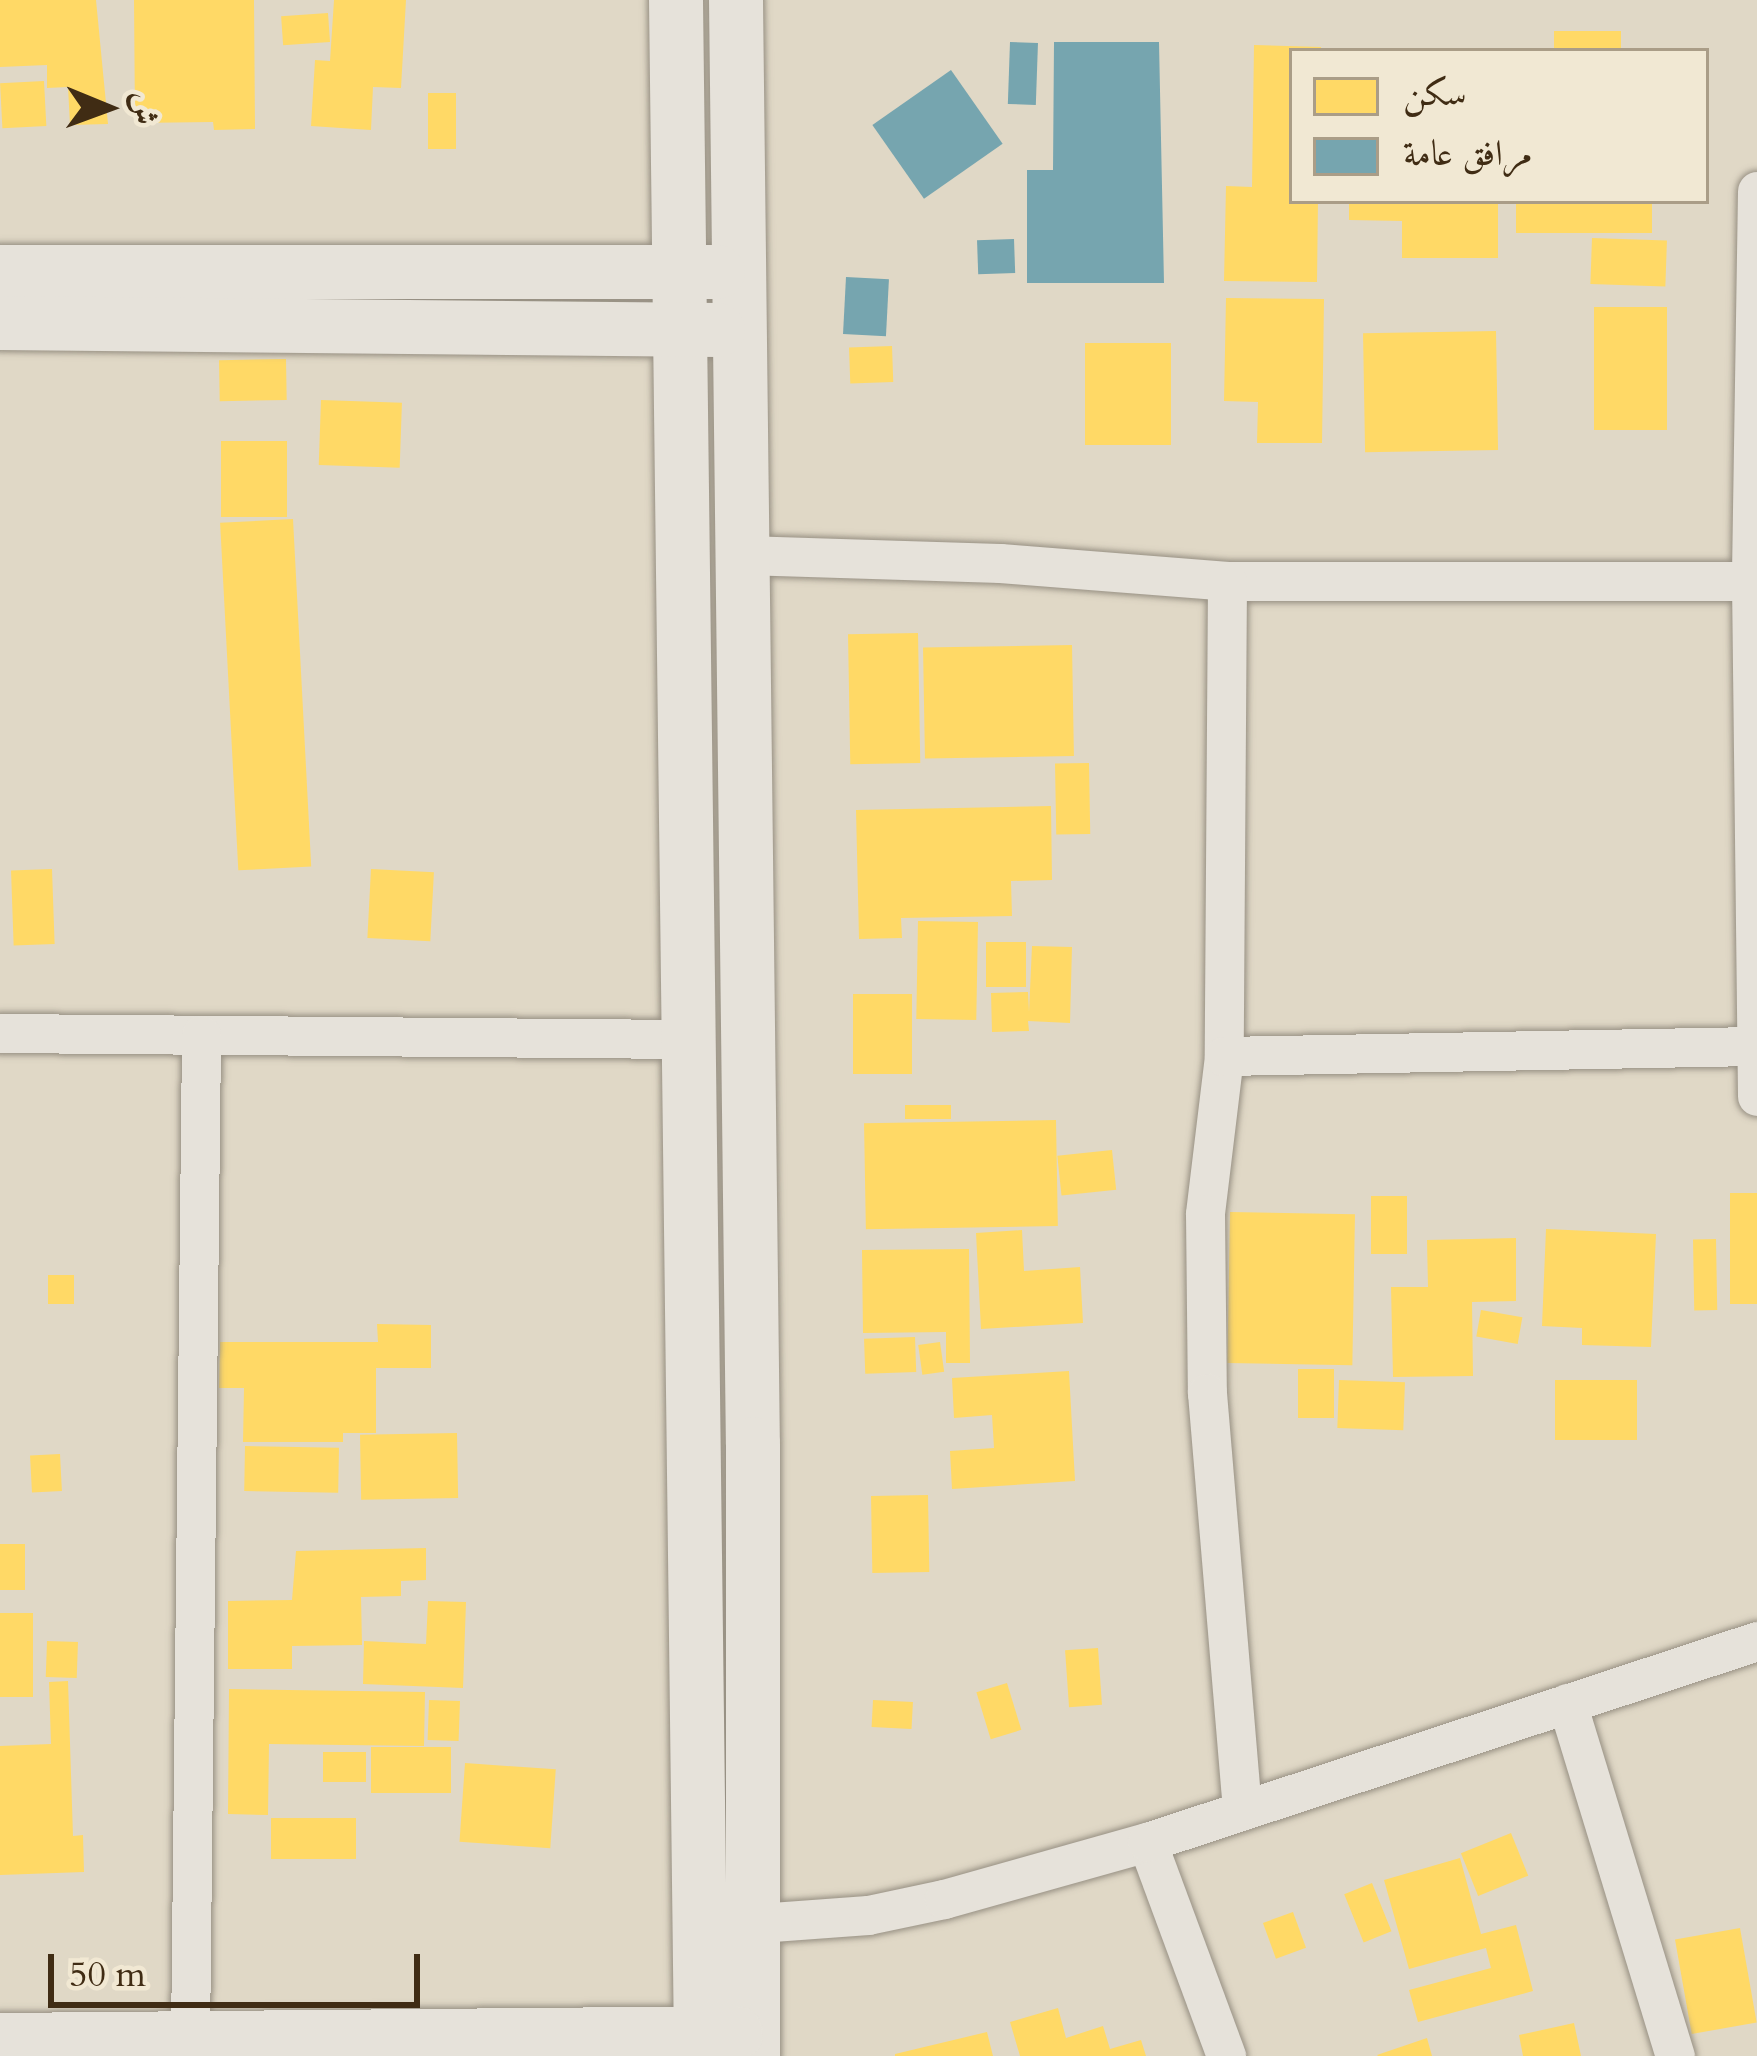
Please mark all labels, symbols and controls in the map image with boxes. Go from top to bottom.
north arrow [48,48,168,168]
legend [1289,48,1709,204]
text: سكن [1403,69,1467,118]
text: ش [122,92,167,125]
text: مرافق عامة [1403,129,1532,178]
scale bar [54,1930,426,2004]
text: 50 m [69,1950,146,1999]

